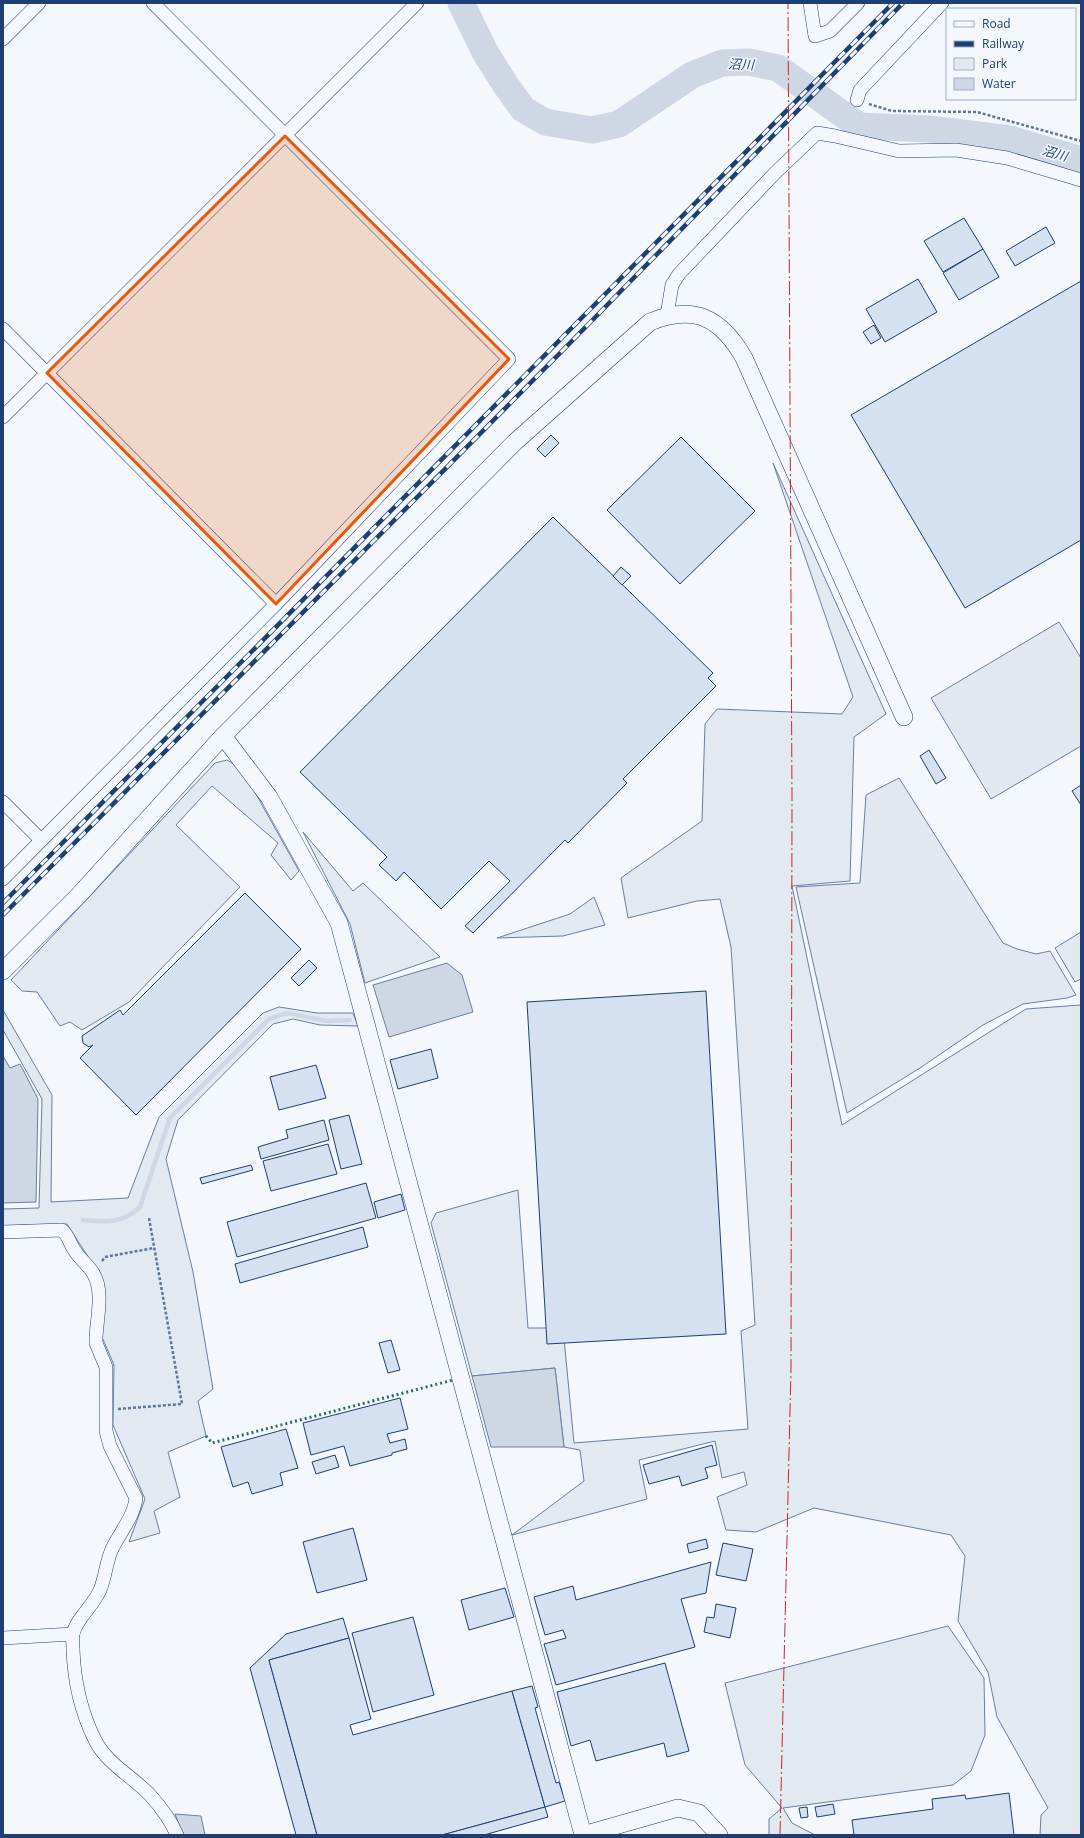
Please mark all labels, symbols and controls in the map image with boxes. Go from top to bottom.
legend [946,8,1076,100]
text: Road [982,15,1011,32]
text: Railway [982,35,1025,52]
water label: 沼川 [728,55,756,74]
text: Park [982,55,1008,72]
text: Water [982,75,1016,92]
water label: 沼川 [1040,141,1072,166]

